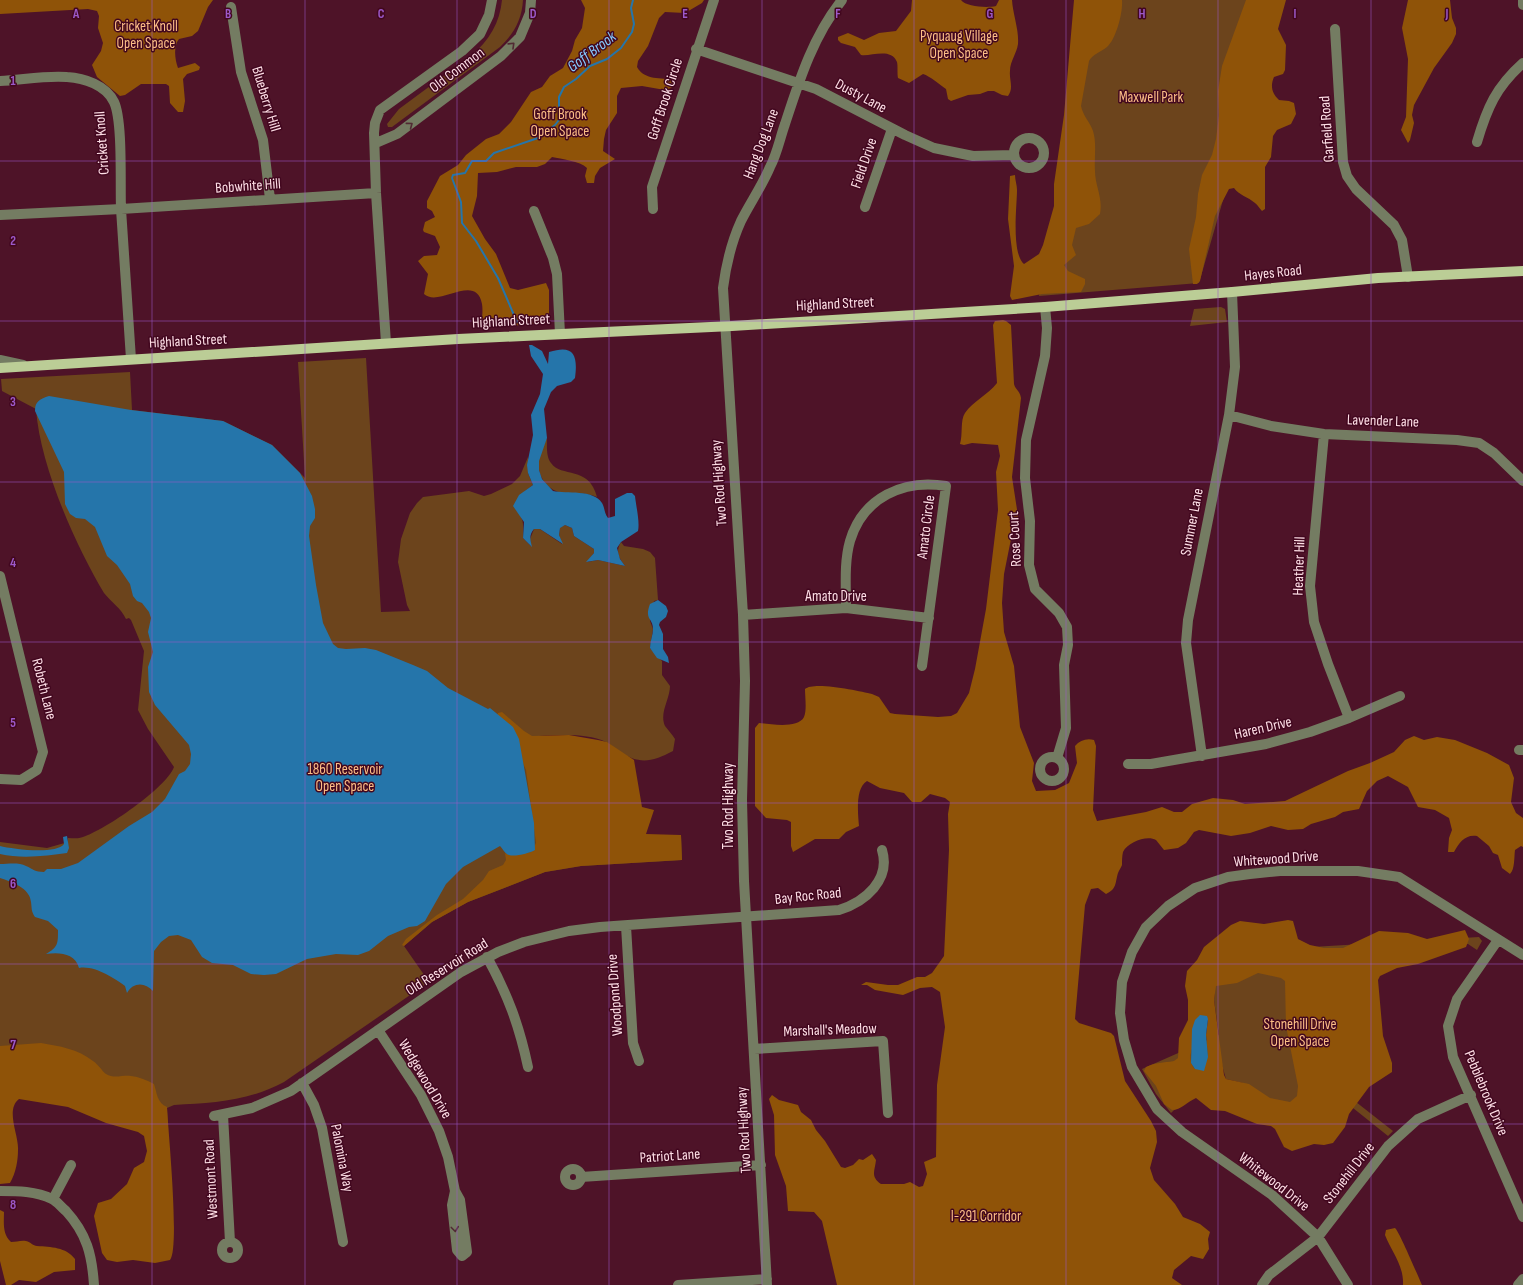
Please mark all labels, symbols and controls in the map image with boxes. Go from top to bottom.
text: A [72,6,80,22]
text: B [225,6,231,22]
text: C [378,6,385,22]
text: D [530,6,537,22]
text: E [682,6,688,22]
text: F [835,6,841,22]
text: G [987,6,994,22]
text: H [1139,6,1146,22]
text: I [1294,6,1297,22]
text: J [1445,6,1449,22]
park label: Cricket Knoll Open Space [114,17,178,53]
water label: Goff Brook [564,27,621,76]
park label: Pyquaug Village Open Space [920,27,998,63]
one-way arrow [507,42,515,50]
street label: Old Common [426,43,488,97]
street label: Goff Brook Circle [643,56,687,142]
street label: Blueberry Hill [247,64,285,134]
text: 1 [10,73,16,89]
street label: Dusty Lane [832,75,890,117]
park label: Maxwell Park [1119,88,1184,107]
street label: Garfield Road [1315,95,1339,163]
park label: Goff Brook Open Space [531,105,589,141]
street label: Hang Dog Lane [739,106,783,182]
street label: Cricket Knoll [90,111,114,175]
one-way arrow [405,122,412,129]
street label: Field Drive [846,135,882,191]
street label: Bobwhite Hill [215,174,281,198]
text: 2 [10,233,16,249]
street label: Hayes Road [1243,261,1303,285]
street label: Highland Street [796,292,875,316]
street label: Highland Street [472,309,551,333]
street label: Highland Street [149,329,228,353]
text: 3 [10,394,16,410]
street label: Lavender Lane [1347,410,1419,432]
street label: Two Rod Highway [706,439,731,527]
street label: Summer Lane [1176,487,1208,557]
street label: Amato Circle [913,494,939,561]
street label: Rose Court [1004,510,1026,567]
street label: Heather Hill [1288,536,1310,596]
text: 4 [10,555,16,571]
street label: Amato Drive [804,587,867,606]
street label: Robeth Lane [27,656,61,722]
street label: Haren Drive [1232,712,1294,744]
text: 5 [10,715,16,731]
park label: 1860 Reservoir Open Space [307,760,383,796]
street label: Two Rod Highway [719,763,738,849]
street label: Whitewood Drive [1233,847,1319,871]
text: 6 [10,876,16,892]
street label: Bay Roc Road [774,883,842,909]
street label: Old Reservoir Road [402,934,492,1000]
street label: Woodpond Drive [603,953,627,1037]
park label: Stonehill Drive Open Space [1264,1015,1336,1051]
street label: Marshall's Meadow [783,1019,878,1041]
street label: Wedgewood Drive [394,1036,456,1122]
text: 7 [10,1037,16,1053]
street label: Pebblebrook Drive [1460,1048,1512,1138]
street label: Two Rod Highway [732,1086,756,1174]
street label: Palomina Way [326,1122,358,1194]
street label: Stonehill Drive [1319,1138,1379,1208]
street label: Westmont Road [199,1139,223,1219]
street label: Patriot Lane [639,1144,701,1168]
street label: Whitewood Drive [1235,1148,1313,1216]
text: 8 [10,1197,16,1213]
park label: I-291 Corridor [951,1207,1022,1226]
one-way arrow [450,1226,459,1232]

